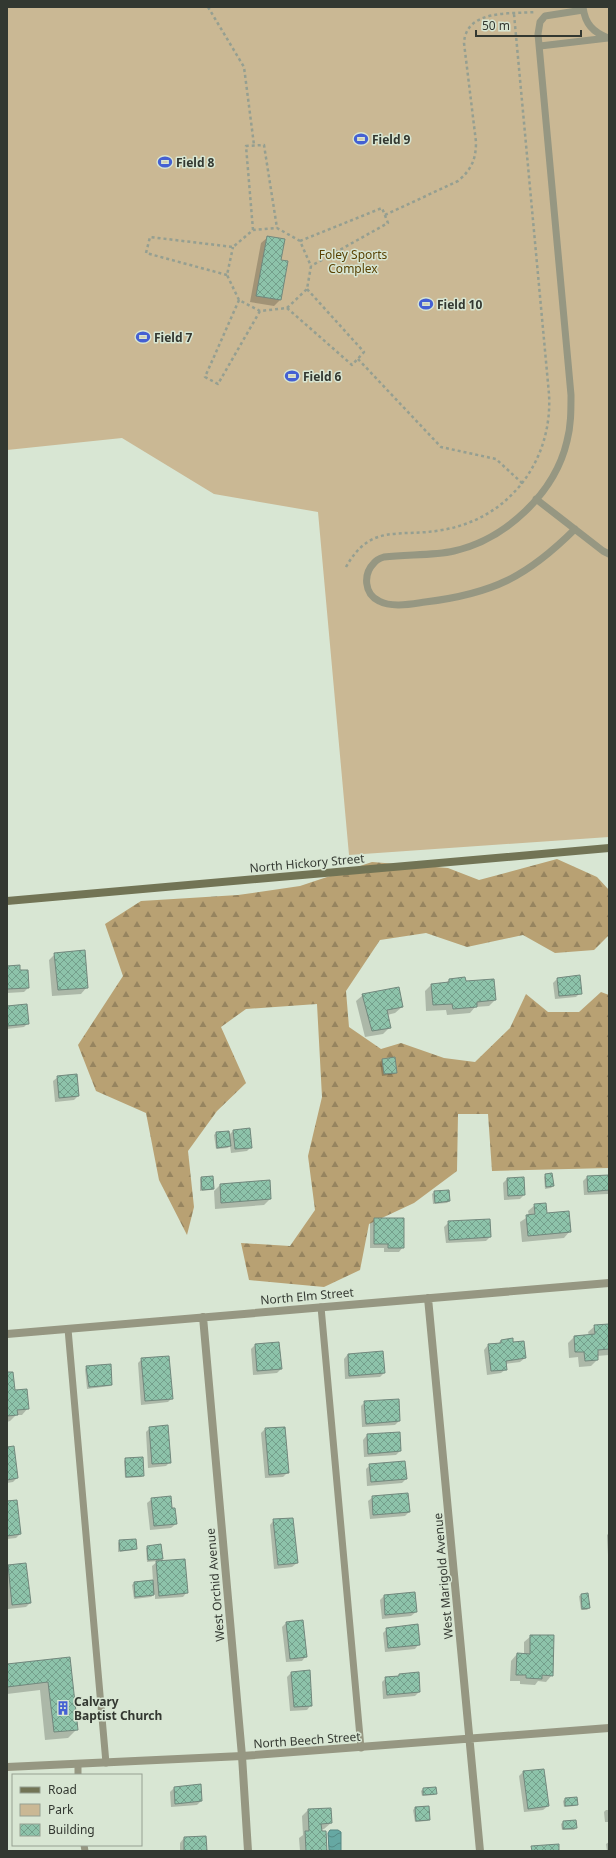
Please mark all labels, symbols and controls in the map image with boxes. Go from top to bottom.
scale bar [476,12,581,38]
text: 50 m [482,17,510,34]
sports icon: Field 9 [353,131,369,147]
place label: Field 9 [372,131,411,148]
sports icon: Field 8 [157,154,173,170]
place label: Field 8 [176,154,215,171]
park label: Foley Sports Complex [319,246,388,277]
sports icon: Field 10 [418,296,434,312]
place label: Field 10 [437,296,482,313]
sports icon: Field 7 [135,329,151,345]
place label: Field 7 [154,329,193,346]
sports icon: Field 6 [284,368,300,384]
place label: Field 6 [303,368,342,385]
street label: North Hickory Street [249,849,366,876]
street label: North Elm Street [260,1283,355,1309]
street label: West Marigold Avenue [429,1512,457,1640]
street label: West Orchid Avenue [202,1527,228,1642]
place label: Calvary Baptist Church [74,1693,162,1724]
building icon: Calvary Baptist Church [55,1700,71,1716]
street label: North Beech Street [253,1728,362,1752]
legend [12,1774,142,1846]
text: Road [48,1781,77,1798]
text: Park [48,1801,74,1818]
text: Building [48,1821,95,1838]

